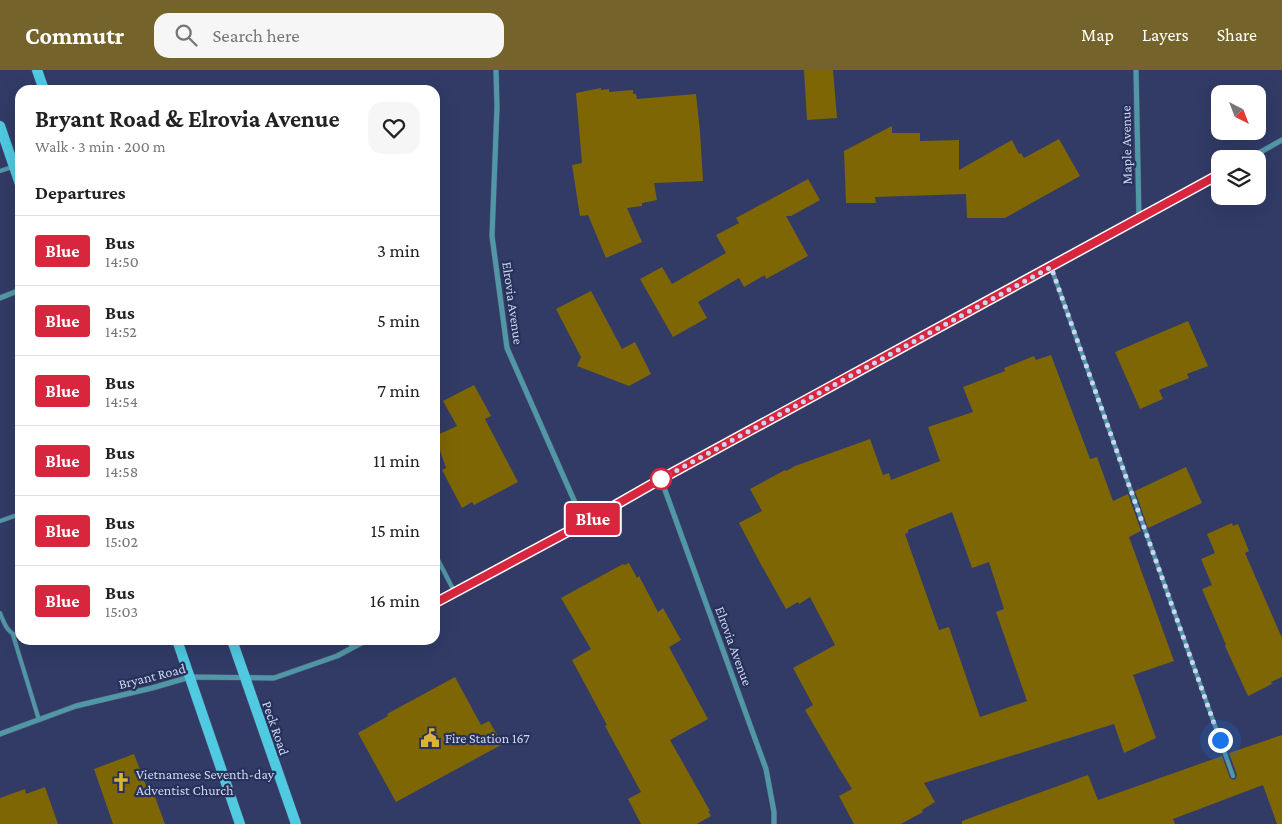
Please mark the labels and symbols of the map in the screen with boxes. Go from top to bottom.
north arrow [1211,85,1266,140]
street label: Maple Avenue [1117,105,1135,185]
street label: Elrovia Avenue [499,261,527,345]
unlabelled marker [650,468,672,490]
line badge: Blue [558,503,628,535]
street label: Elrovia Avenue [712,604,756,688]
street label: Bryant Road [117,660,188,692]
street label: Peck Road [259,699,293,758]
public building icon: Fire Station 167 [419,727,441,749]
your location [1208,728,1233,753]
place label: Fire Station 167 [445,730,530,746]
place label: Vietnamese Seventh-day Adventist Church [136,766,275,798]
church icon: Vietnamese Seventh-day Adventist Church [110,771,132,793]

